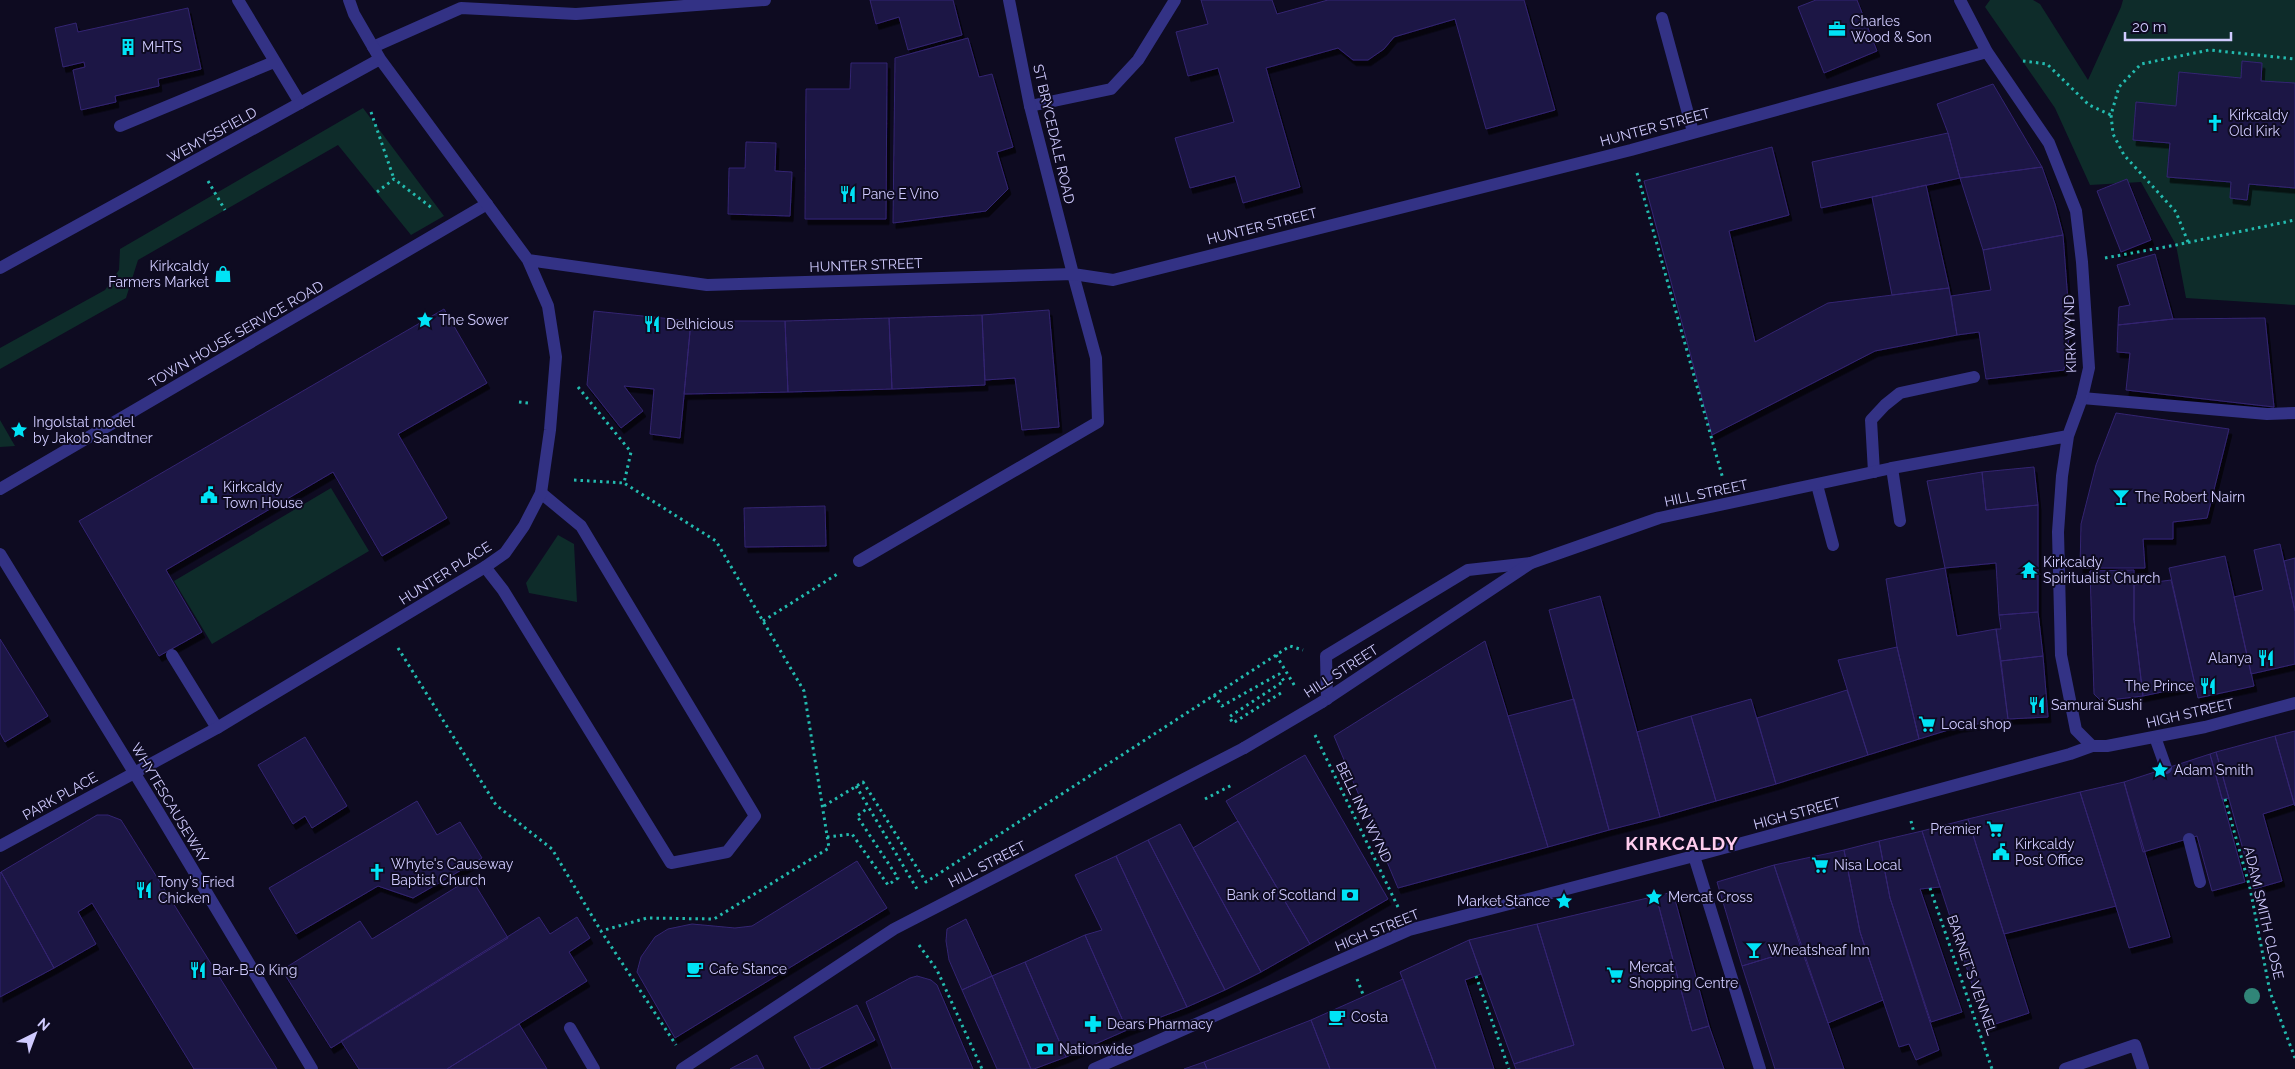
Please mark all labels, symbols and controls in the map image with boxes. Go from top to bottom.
scale bar [2125,10,2231,42]
place label: Charles Wood & Son [1851,13,1932,45]
text: 20 m [2132,18,2167,36]
office icon: Charles Wood & Son [1827,19,1847,39]
building icon: MHTS [118,37,138,57]
place label: MHTS [142,39,182,55]
street label: ST BRYCEDALE ROAD [1030,63,1078,205]
street label: WEMYSSFIELD [165,104,259,166]
street label: HUNTER STREET [1598,105,1712,149]
place label: Kirkcaldy Old Kirk [2229,107,2289,139]
church icon: Kirkcaldy Old Kirk [2205,113,2225,133]
restaurant icon: Pane E Vino [838,184,858,204]
place label: Pane E Vino [862,186,939,202]
street label: HUNTER STREET [1205,204,1319,247]
street label: HUNTER STREET [809,255,923,275]
place label: Kirkcaldy Farmers Market [108,258,209,290]
shop icon: Kirkcaldy Farmers Market [213,264,233,284]
street label: TOWN HOUSE SERVICE ROAD [146,277,326,391]
street label: KIRK WYND [2061,295,2079,373]
place icon: The Sower [415,310,435,330]
place label: The Sower [439,312,508,328]
restaurant icon: Delhicious [642,314,662,334]
place label: Delhicious [666,316,734,332]
place label: Ingolstat model by Jakob Sandtner [33,414,153,446]
place icon: Ingolstat model by Jakob Sandtner [9,420,29,440]
street label: HILL STREET [1663,476,1750,510]
place label: Kirkcaldy Town House [223,479,303,511]
public building icon: Kirkcaldy Town House [199,485,219,505]
bar icon: The Robert Nairn [2111,487,2131,507]
place label: The Robert Nairn [2135,489,2245,505]
street label: HUNTER PLACE [396,538,494,608]
place label: Kirkcaldy Spiritualist Church [2043,554,2160,586]
temple icon: Kirkcaldy Spiritualist Church [2019,560,2039,580]
street label: HILL STREET [1301,641,1381,701]
restaurant icon: Alanya [2256,648,2276,668]
place label: Alanya [2208,650,2252,666]
restaurant icon: The Prince [2198,676,2218,696]
place label: The Prince [2125,678,2194,694]
restaurant icon: Samurai Sushi [2027,695,2047,715]
street label: HIGH STREET [2145,695,2236,731]
place label: Samurai Sushi [2051,697,2142,713]
supermarket icon: Local shop [1917,714,1937,734]
place label: Local shop [1941,716,2012,732]
street label: WHYTESCAUSEWAY [128,740,212,866]
street label: BELL INN WYND [1333,759,1395,865]
place icon: Adam Smith [2150,760,2170,780]
place label: Adam Smith [2174,762,2253,778]
street label: PARK PLACE [20,769,100,823]
street label: HIGH STREET [1752,794,1843,832]
supermarket icon: Premier [1985,819,2005,839]
place label: Premier [1930,821,1981,837]
district label: KIRKCALDY [1625,832,1739,854]
place label: Kirkcaldy Post Office [2015,836,2084,868]
street label: HILL STREET [945,837,1029,890]
public building icon: Kirkcaldy Post Office [1991,842,2011,862]
street label: ADAM SMITH CLOSE [2241,845,2287,981]
supermarket icon: Nisa Local [1810,855,1830,875]
place label: Whyte's Causeway Baptist Church [391,856,514,888]
place label: Nisa Local [1834,857,1901,873]
church icon: Whyte's Causeway Baptist Church [367,862,387,882]
place label: Tony's Fried Chicken [158,874,234,906]
restaurant icon: Tony's Fried Chicken [134,880,154,900]
bank icon: Bank of Scotland [1340,885,1360,905]
place label: Bank of Scotland [1226,887,1336,903]
place icon: Mercat Cross [1644,887,1664,907]
place label: Mercat Cross [1668,889,1753,905]
place icon: Market Stance [1554,891,1574,911]
place label: Market Stance [1457,893,1550,909]
street label: HIGH STREET [1333,906,1422,954]
street label: BARNET'S VENNEL [1944,913,2000,1037]
bar icon: Wheatsheaf Inn [1744,940,1764,960]
place label: Wheatsheaf Inn [1768,942,1870,958]
cafe icon: Cafe Stance [685,959,705,979]
place label: Mercat Shopping Centre [1629,959,1738,991]
restaurant icon: Bar-B-Q King [188,960,208,980]
place label: Cafe Stance [709,961,787,977]
place label: Bar-B-Q King [212,962,297,978]
supermarket icon: Mercat Shopping Centre [1605,965,1625,985]
cafe icon: Costa [1327,1007,1347,1027]
north arrow [10,1009,60,1059]
place label: Costa [1351,1009,1388,1025]
pharmacy icon: Dears Pharmacy [1083,1014,1103,1034]
text: N [34,1015,53,1034]
place label: Dears Pharmacy [1107,1016,1214,1032]
bank icon: Nationwide [1035,1039,1055,1059]
place label: Nationwide [1059,1041,1133,1057]

